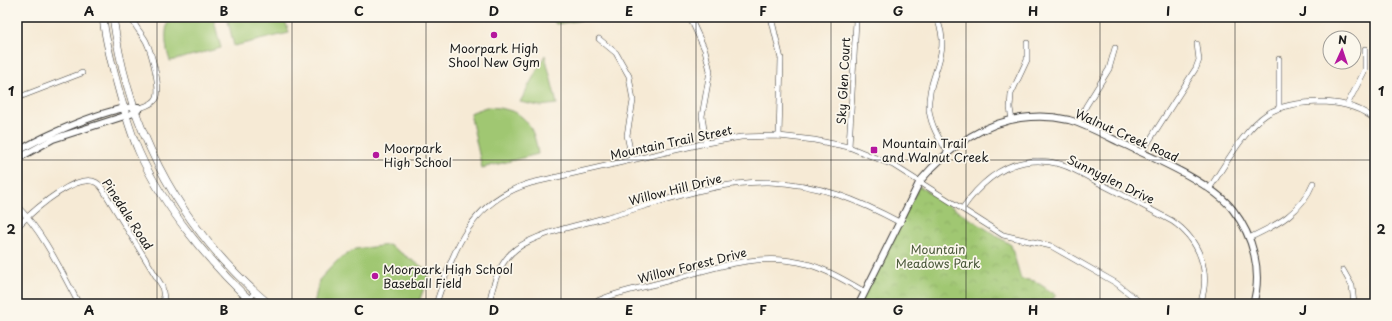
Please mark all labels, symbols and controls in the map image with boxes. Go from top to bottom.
text: A [84,1,94,20]
text: B [220,1,229,20]
text: C [354,1,364,20]
text: D [489,1,499,20]
text: E [625,1,633,20]
text: F [759,1,767,20]
text: G [893,1,903,20]
text: H [1028,1,1038,20]
text: I [1166,1,1170,20]
text: J [1299,1,1307,20]
marker: Moorpark High Shool New Gym [489,30,499,40]
north arrow [1322,30,1362,70]
text: N [1338,31,1348,48]
street label: Sky Glen Court [832,37,854,125]
place label: Moorpark High Shool New Gym [448,39,540,71]
text: 1 [8,81,14,100]
text: 1 [1378,81,1384,100]
street label: Walnut Creek Road [1072,104,1182,166]
street label: Mountain Trail Street [608,120,734,164]
place label: Mountain Trail and Walnut Creek [882,134,989,166]
place label: Moorpark High School [384,139,452,171]
marker: Mountain Trail and Walnut Creek [869,145,879,155]
marker: Moorpark High School [371,150,381,160]
street label: Sunnyglen Drive [1064,150,1158,208]
street label: Willow Hill Drive [627,169,723,209]
street label: Pinedale Road [98,175,158,253]
text: 2 [6,219,16,238]
text: 2 [1376,219,1386,238]
park label: Mountain Meadows Park [896,240,980,272]
street label: Willow Forest Drive [636,243,748,287]
place label: Moorpark High School Baseball Field [383,260,513,292]
marker: Moorpark High School Baseball Field [370,271,380,281]
text: A [84,300,94,319]
text: B [220,300,229,319]
text: C [354,300,364,319]
text: D [489,300,499,319]
text: E [625,300,633,319]
text: F [759,300,767,319]
text: G [893,300,903,319]
text: H [1028,300,1038,319]
text: I [1166,300,1170,319]
text: J [1299,300,1307,319]

